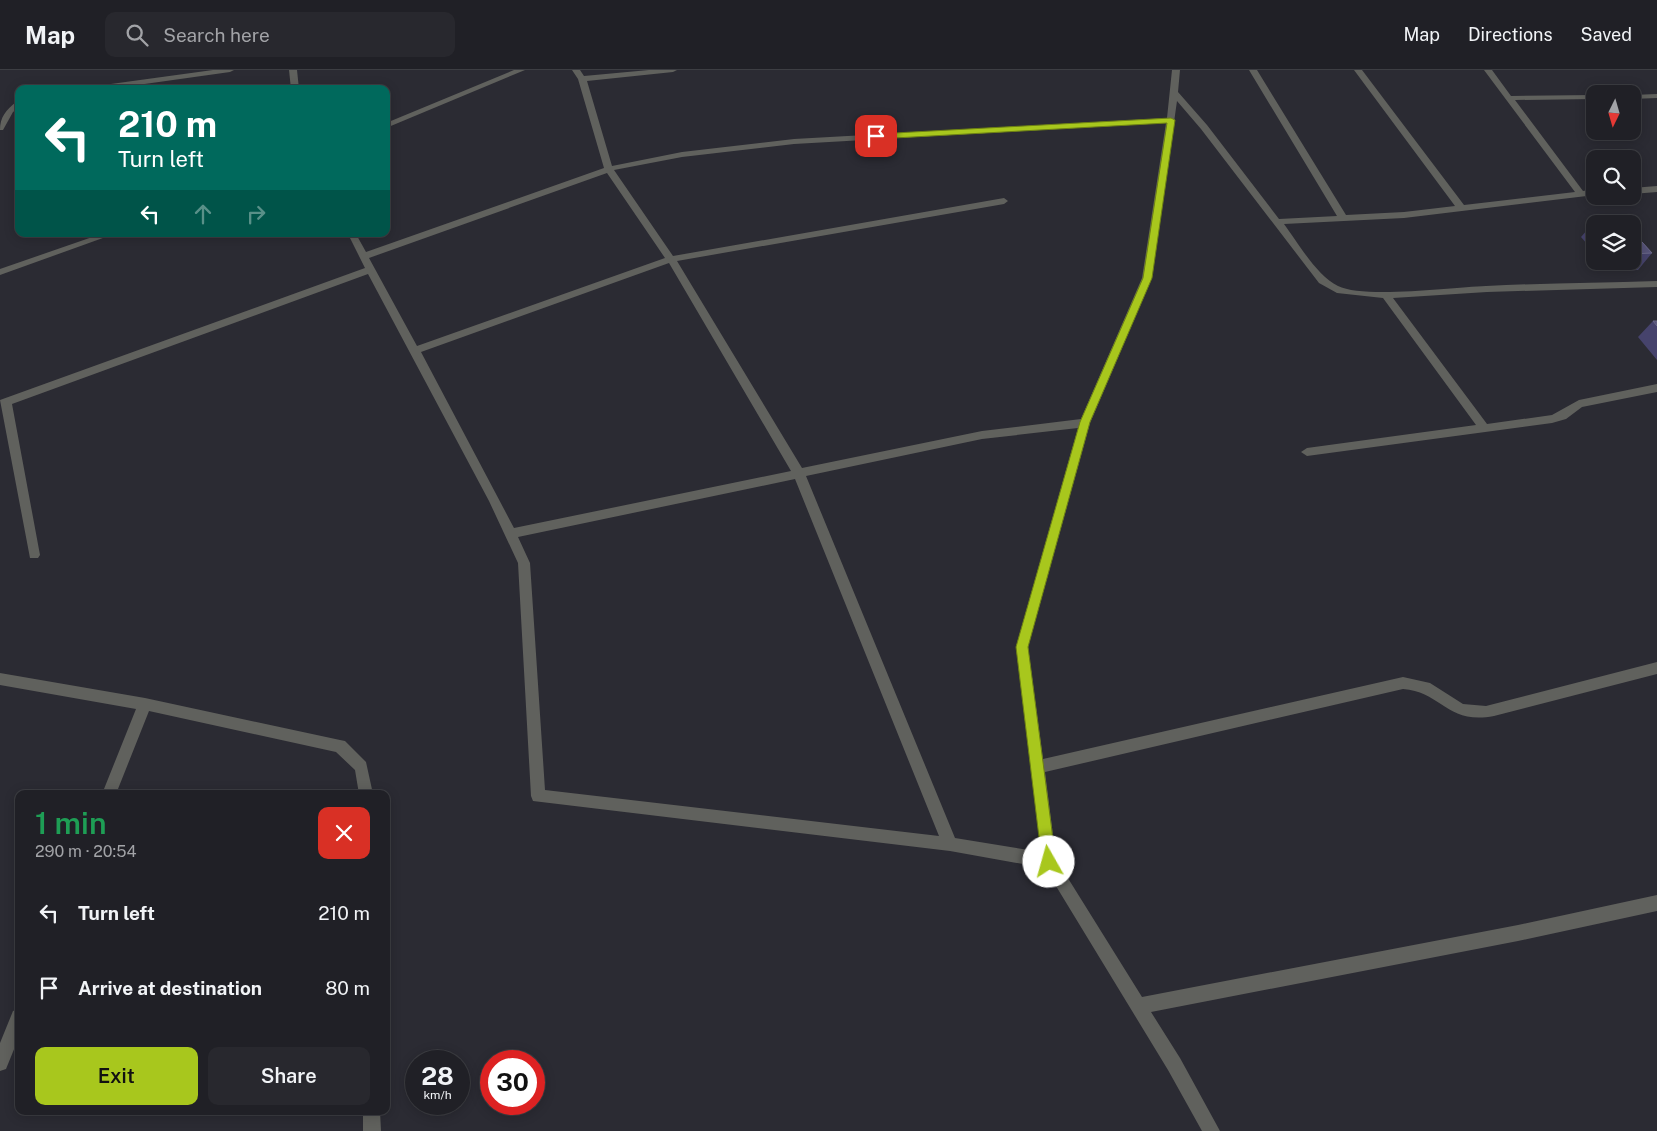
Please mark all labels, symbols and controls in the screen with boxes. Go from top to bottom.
search box [105,12,455,57]
text: Map [25,21,75,49]
icon: search [123,21,151,49]
text: Search here [163,24,270,46]
text: Map [1403,24,1440,45]
text: Directions [1468,24,1553,45]
text: Saved [1581,24,1632,45]
north arrow [1586,85,1641,140]
map controls [1586,85,1641,270]
text: 210 m [118,104,217,145]
icon: left [35,105,100,170]
pin [855,115,897,157]
icon: arrive [862,122,890,150]
text: Turn left [118,146,204,172]
button: search [1586,150,1641,205]
icon: left [136,200,164,228]
icon: ahead [189,200,217,228]
icon: right [242,200,270,228]
button: layers [1586,215,1641,270]
text: 1 min [35,805,106,841]
button: close [318,807,370,859]
position arrow [1022,835,1074,887]
text: 290 m · 20:54 [35,842,137,861]
icon: left [35,899,63,927]
text: Turn left [78,902,155,924]
text: 210 m [318,902,370,924]
icon: arrive [35,974,63,1002]
text: Arrive at destination [78,977,262,999]
text: 80 m [325,977,370,999]
button: Exit [35,1047,198,1105]
button: Share [208,1047,370,1105]
speed limit sign: 30 [480,1050,545,1115]
text: 28 [421,1061,454,1091]
text: km/h [423,1088,452,1102]

